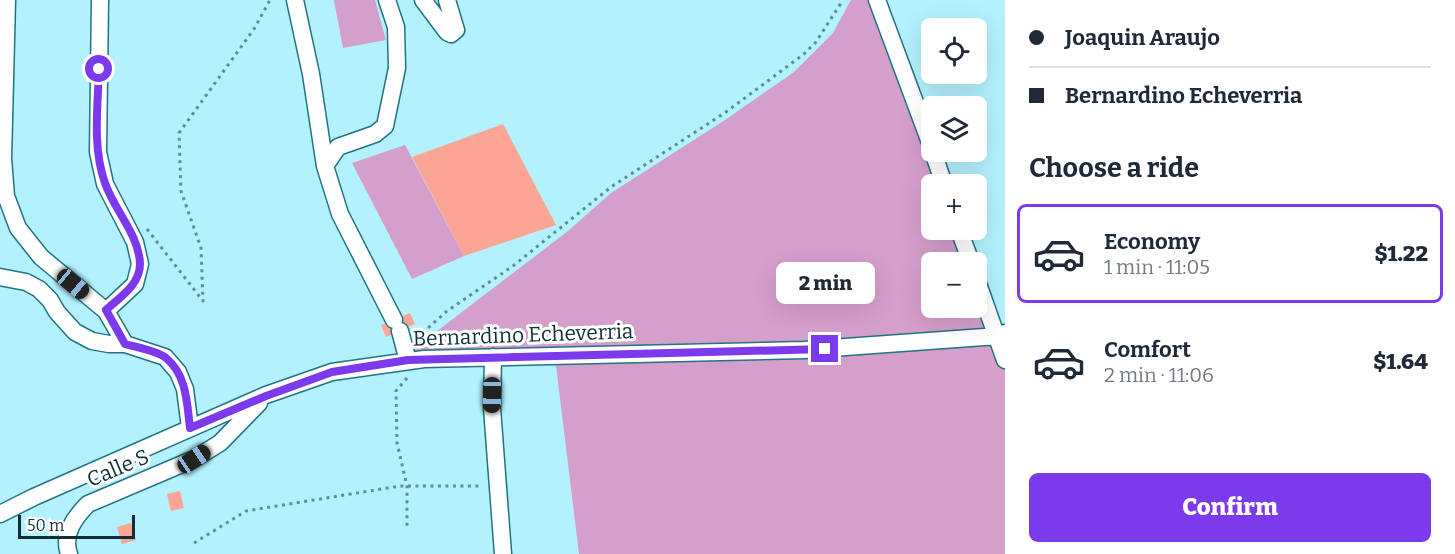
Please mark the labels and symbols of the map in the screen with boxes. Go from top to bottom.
route start [85,55,112,82]
callout: 2 min [776,262,874,304]
car [53,266,93,302]
street label: Bernardino Echeverria [412,318,634,352]
route end [811,335,838,362]
car [483,377,501,413]
car [174,441,214,477]
street label: Calle S [83,443,153,493]
scale bar [18,512,135,540]

